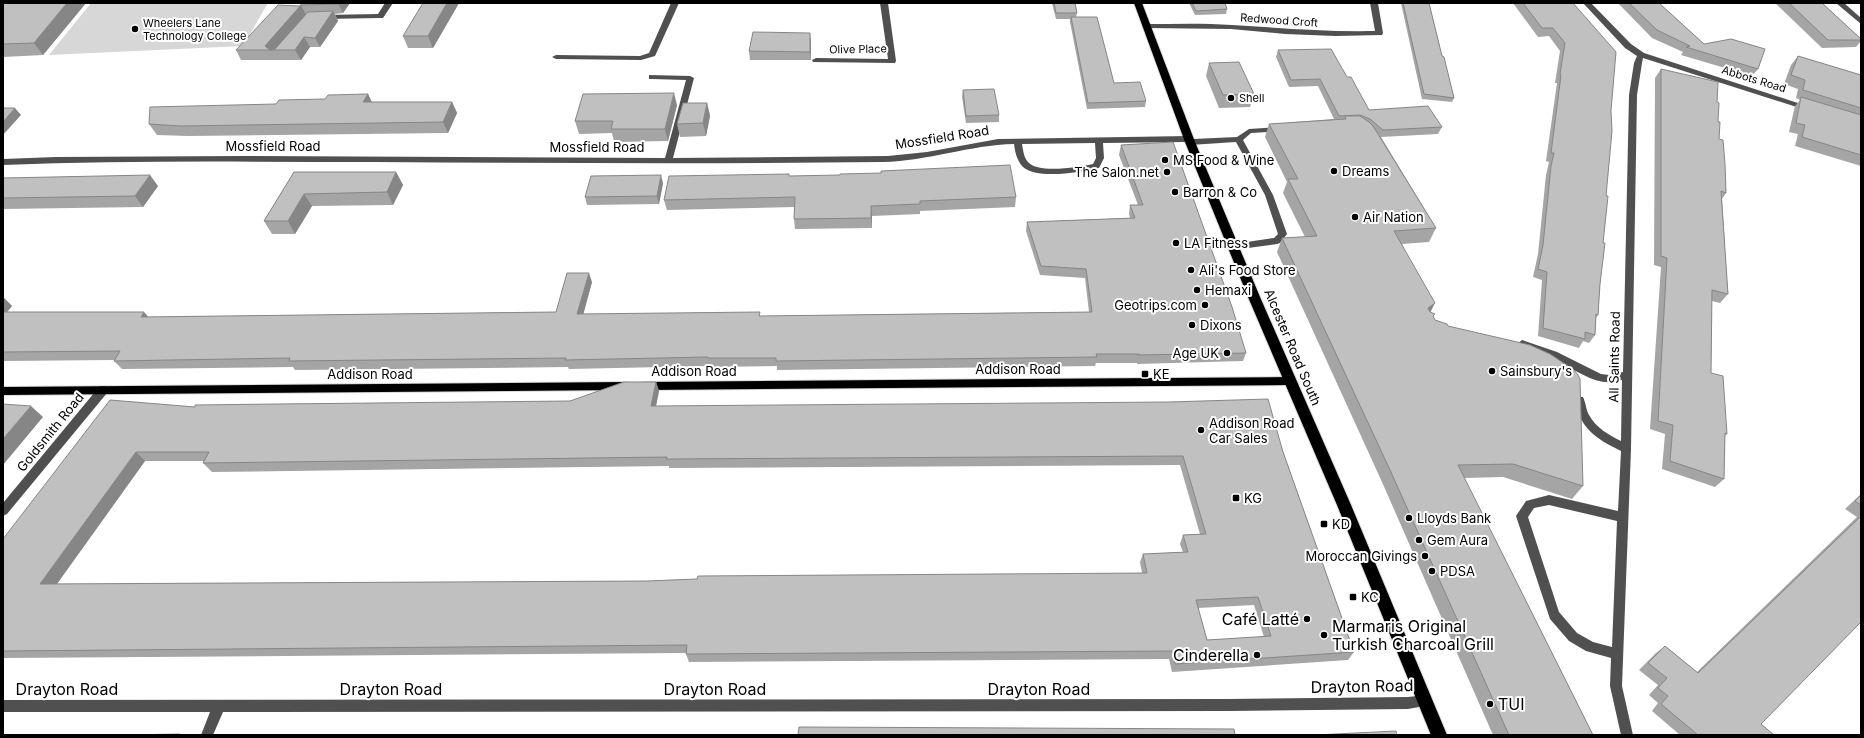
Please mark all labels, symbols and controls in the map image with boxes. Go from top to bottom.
street label: Redwood Croft [1240,10,1319,30]
place label: Wheelers Lane Technology College [143,16,246,43]
marker: Wheelers Lane Technology College [130,24,140,34]
street label: Olive Place [829,41,887,57]
street label: Abbots Road [1720,63,1788,95]
place label: Shell [1239,91,1264,105]
marker: Shell [1226,93,1236,103]
street label: Mossfield Road [894,122,990,152]
street label: Mossfield Road [226,138,320,154]
street label: Mossfield Road [550,139,644,155]
place label: MS Food & Wine [1173,152,1274,168]
marker: MS Food & Wine [1160,155,1170,165]
place label: Dreams [1342,163,1389,179]
place label: The Salon.net [1074,164,1159,180]
marker: Dreams [1329,166,1339,176]
marker: The Salon.net [1162,167,1172,177]
place label: Barron & Co [1183,184,1257,200]
marker: Barron & Co [1170,187,1180,197]
place label: Air Nation [1363,209,1424,225]
marker: Air Nation [1350,212,1360,222]
place label: LA Fitness [1184,235,1248,251]
marker: LA Fitness [1171,238,1181,248]
place label: Ali's Food Store [1199,262,1296,278]
marker: Ali's Food Store [1186,265,1196,275]
place label: Hemaxi [1205,282,1251,298]
marker: Hemaxi [1192,285,1202,295]
street label: Alcester Road South [1261,286,1325,408]
place label: Geotrips.com [1114,297,1197,313]
marker: Geotrips.com [1200,300,1210,310]
street label: All Saints Road [1605,311,1623,403]
place label: Dixons [1200,317,1242,333]
marker: Dixons [1187,320,1197,330]
place label: Age UK [1172,345,1219,361]
marker: Age UK [1222,348,1232,358]
street label: Addison Road [975,361,1061,377]
street label: Addison Road [651,363,737,379]
place label: Sainsbury's [1500,363,1572,379]
street label: Addison Road [327,366,413,382]
place label: KE [1153,366,1170,382]
marker: Sainsbury's [1487,366,1497,376]
marker: KE [1140,369,1150,379]
street label: Goldsmith Road [13,389,87,475]
place label: Addison Road Car Sales [1209,415,1294,446]
marker: Addison Road Car Sales [1196,425,1206,435]
place label: KG [1244,490,1262,506]
marker: KG [1231,493,1241,503]
place label: Lloyds Bank [1417,510,1491,526]
marker: Lloyds Bank [1404,513,1414,523]
place label: KD [1332,516,1350,532]
marker: KD [1319,519,1329,529]
place label: Gem Aura [1427,532,1488,548]
marker: Gem Aura [1414,535,1424,545]
place label: Moroccan Givings [1306,548,1417,564]
marker: Moroccan Givings [1420,551,1430,561]
place label: PDSA [1440,563,1475,579]
marker: PDSA [1427,566,1437,576]
place label: KC [1361,589,1379,605]
marker: KC [1348,592,1358,602]
place label: Café Latté [1222,609,1299,629]
marker: Café Latté [1302,614,1312,624]
place label: Marmaris Original Turkish Charcoal Grill [1332,616,1494,654]
marker: Marmaris Original Turkish Charcoal Grill [1319,630,1329,640]
place label: Cinderella [1173,645,1249,665]
marker: Cinderella [1252,650,1262,660]
street label: Drayton Road [1310,675,1414,697]
street label: Drayton Road [16,679,118,699]
street label: Drayton Road [340,679,442,699]
street label: Drayton Road [664,679,766,699]
street label: Drayton Road [988,679,1090,699]
place label: TUI [1498,694,1525,714]
marker: TUI [1485,699,1495,709]

